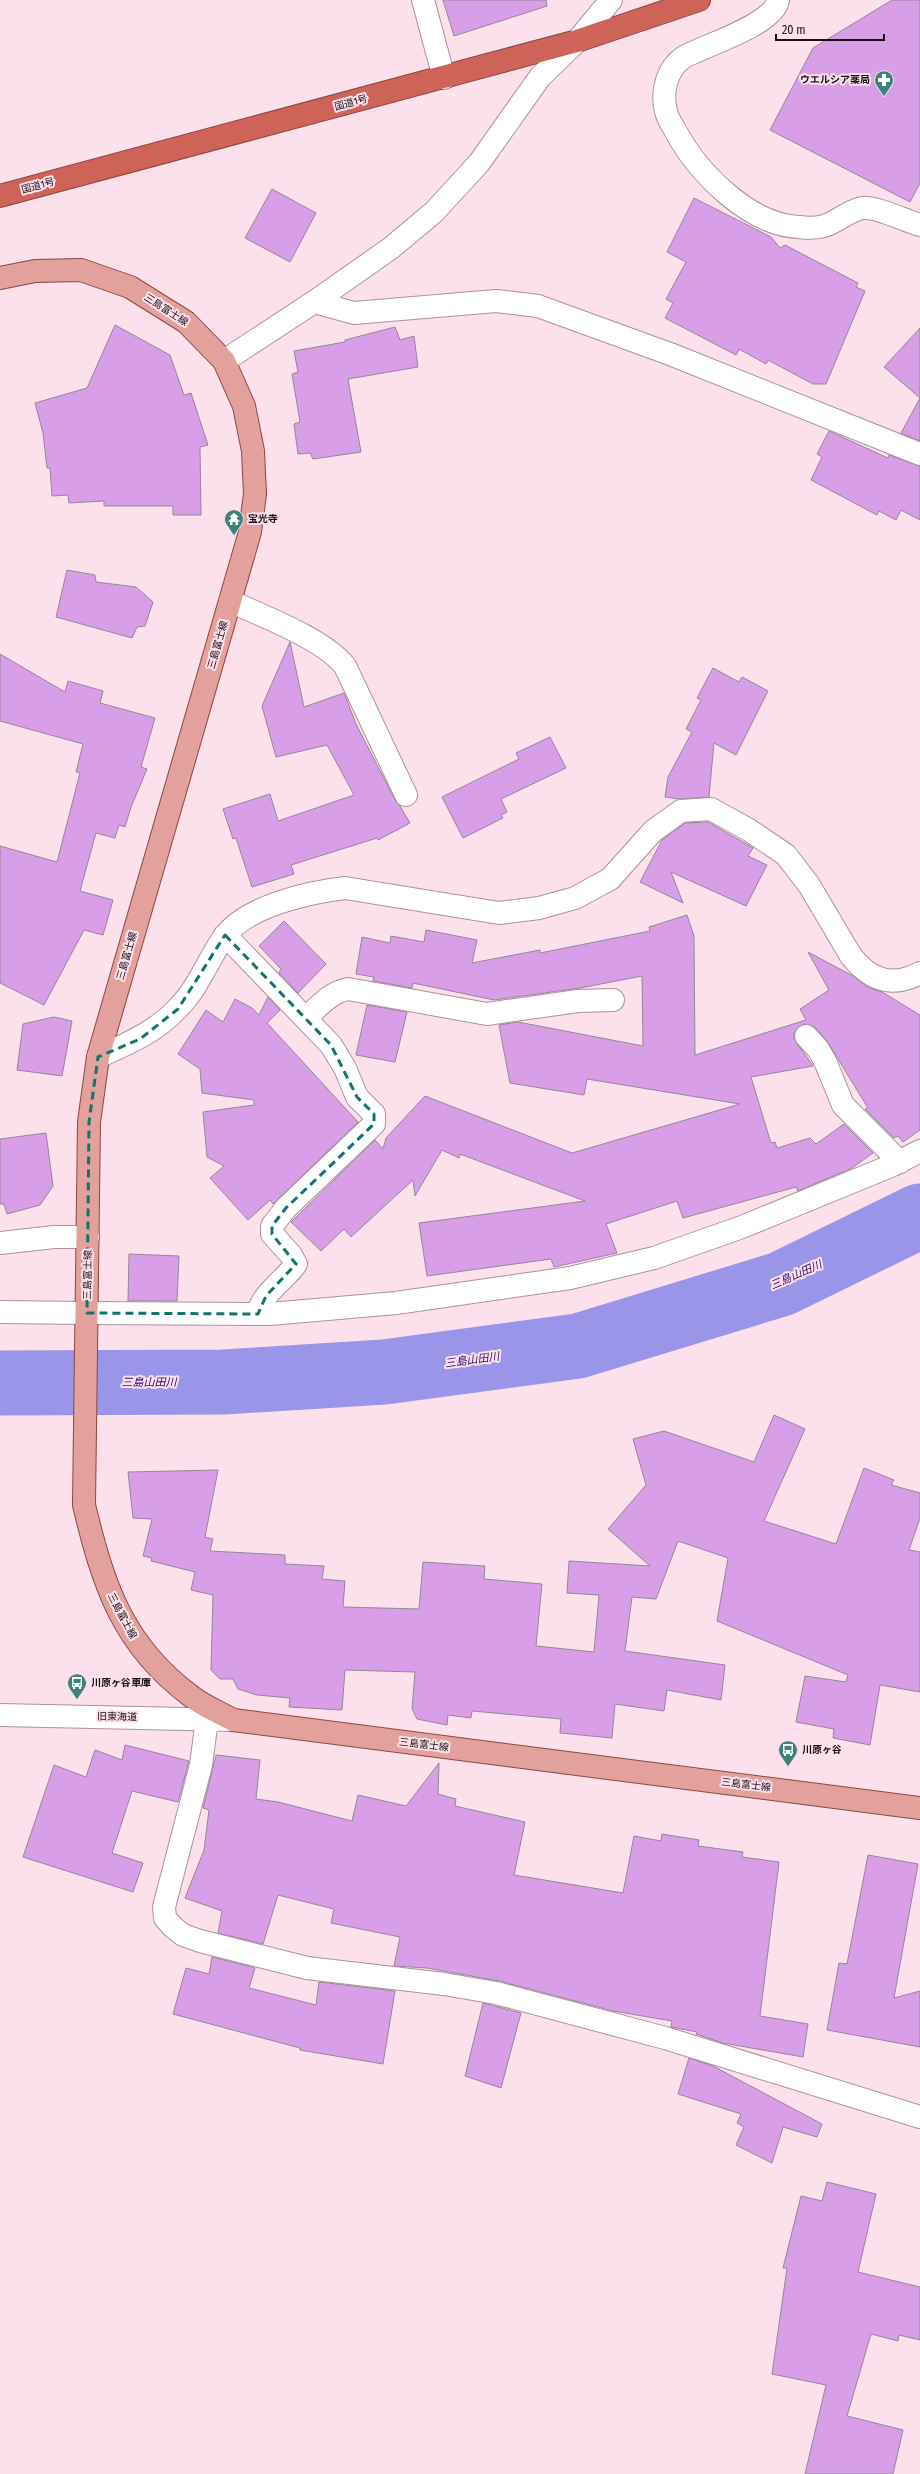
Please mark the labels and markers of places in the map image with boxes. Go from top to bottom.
pharmacy icon: ウエルシア薬局 [873,69,895,97]
place label: ウエルシア薬局 [800,74,870,86]
temple icon: 宝光寺 [223,508,245,536]
place label: 宝光寺 [248,513,278,525]
bus stop icon: 川原ヶ谷車庫 [66,1672,88,1700]
place label: 川原ヶ谷車庫 [91,1677,151,1689]
bus stop icon: 川原ヶ谷 [777,1739,799,1767]
place label: 川原ヶ谷 [802,1744,842,1756]

